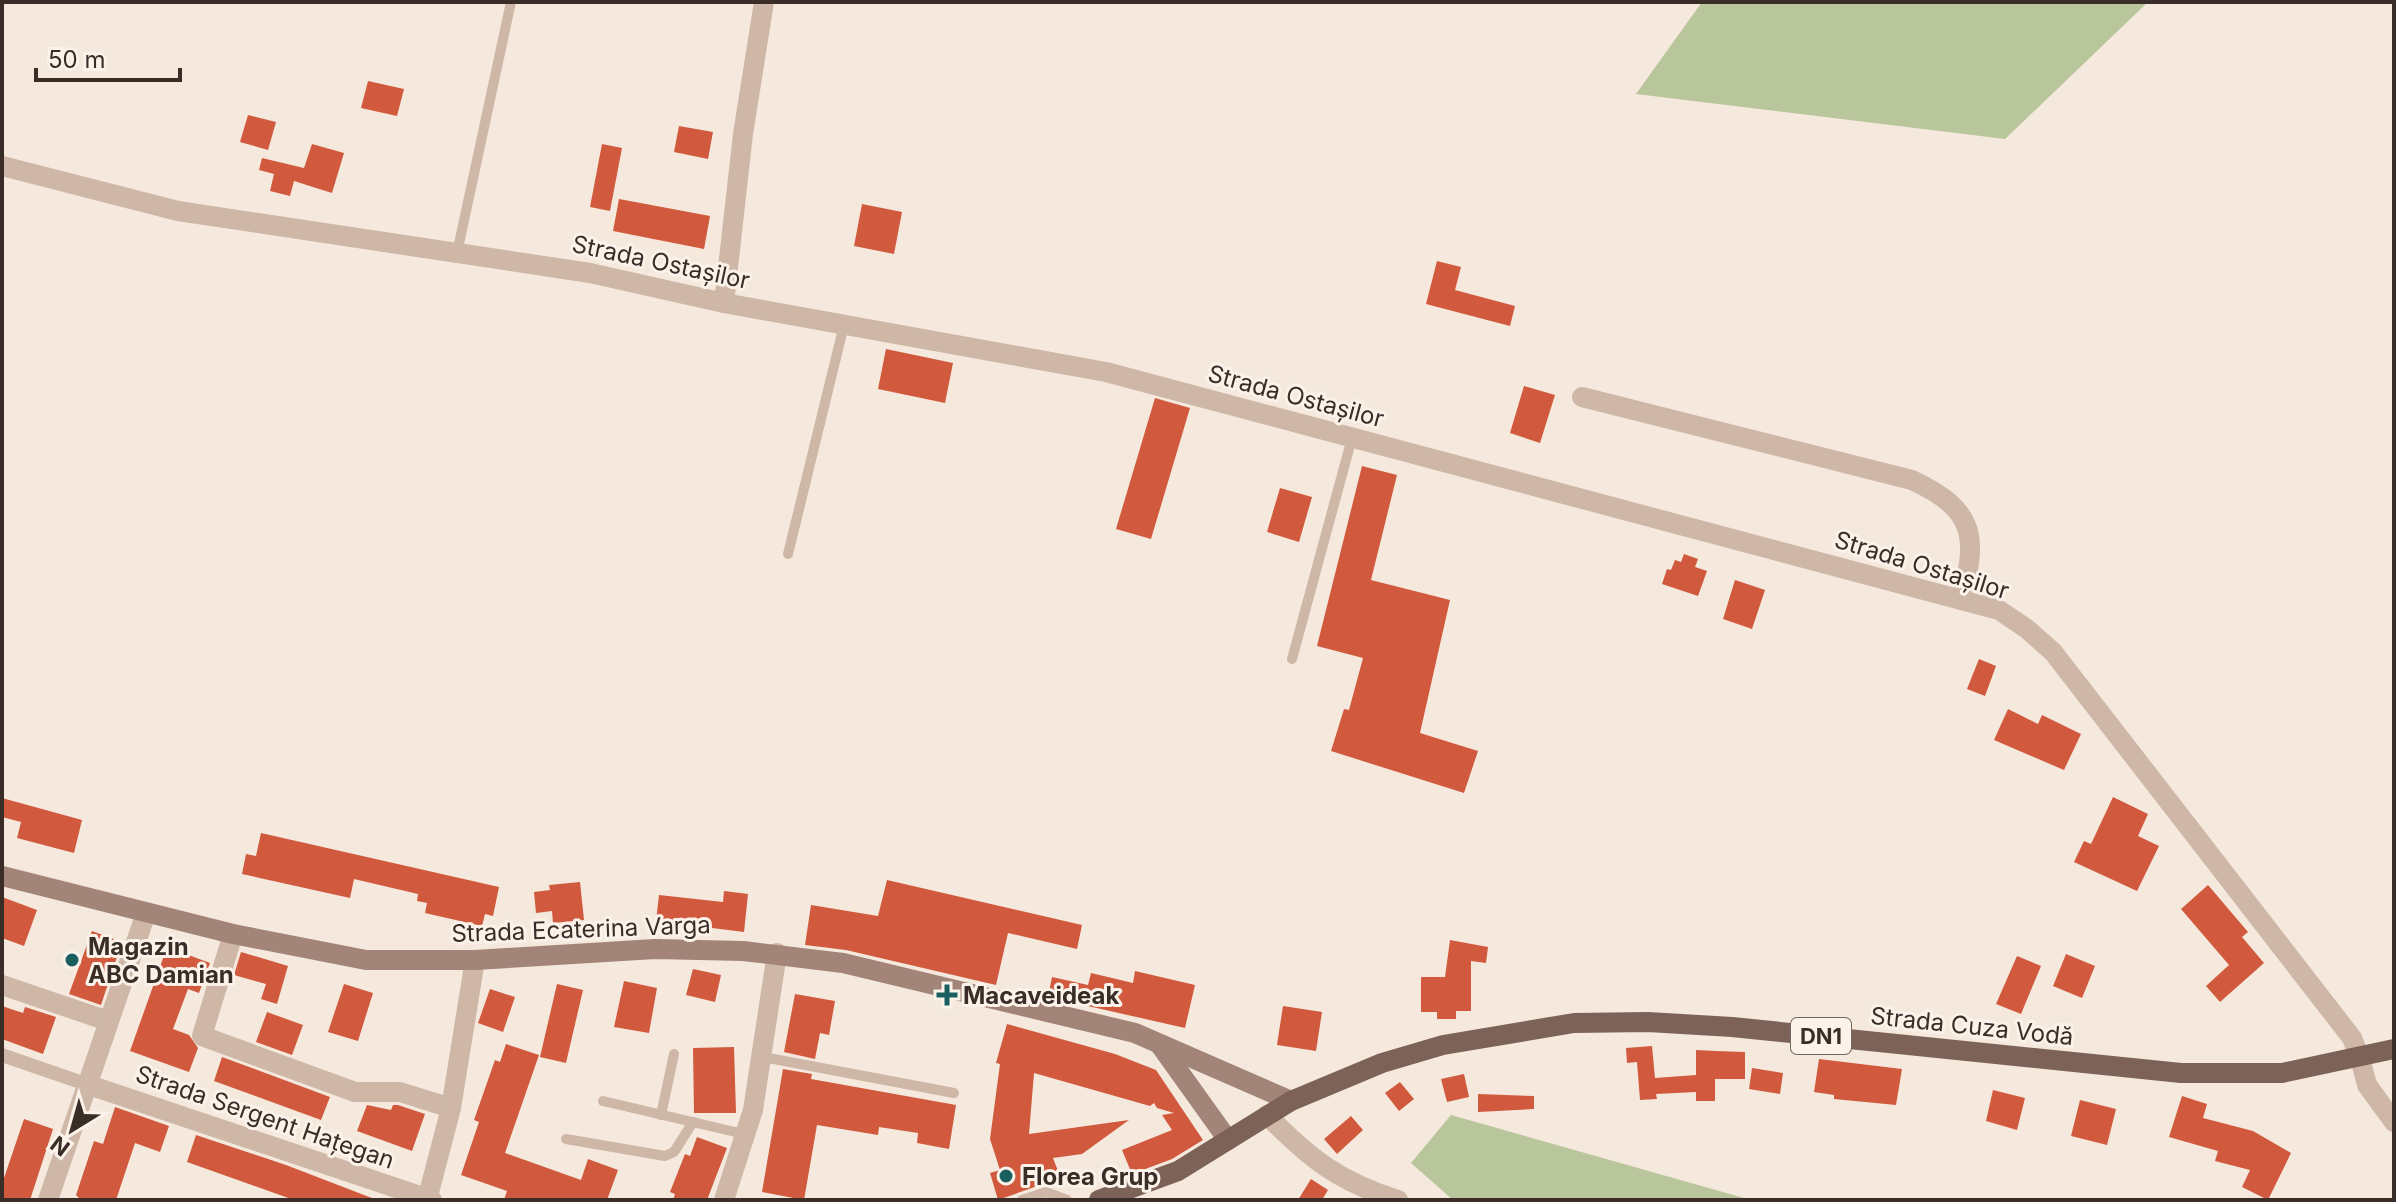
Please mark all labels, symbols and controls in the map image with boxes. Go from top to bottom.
scale bar [36,32,180,82]
text: 50 m [48,45,106,74]
street label: Strada Ostașilor [570,229,752,295]
street label: Strada Ostașilor [1205,359,1387,433]
street label: Strada Ostașilor [1831,525,2013,605]
street label: Strada Ecaterina Varga [451,910,711,948]
place label: Magazin ABC Damian [88,932,234,989]
marker: Magazin ABC Damian [63,951,81,969]
place label: Macaveideak [963,981,1120,1010]
marker: Macaveideak [938,986,956,1004]
street label: Strada Cuza Vodă [1869,1001,2075,1051]
road number: DN1 [1791,1018,1851,1054]
street label: Strada Sergent Hațegan [132,1059,398,1175]
north arrow [32,1090,112,1170]
text: N [45,1131,74,1161]
place label: Florea Grup [1022,1162,1159,1191]
marker: Florea Grup [997,1167,1015,1185]

